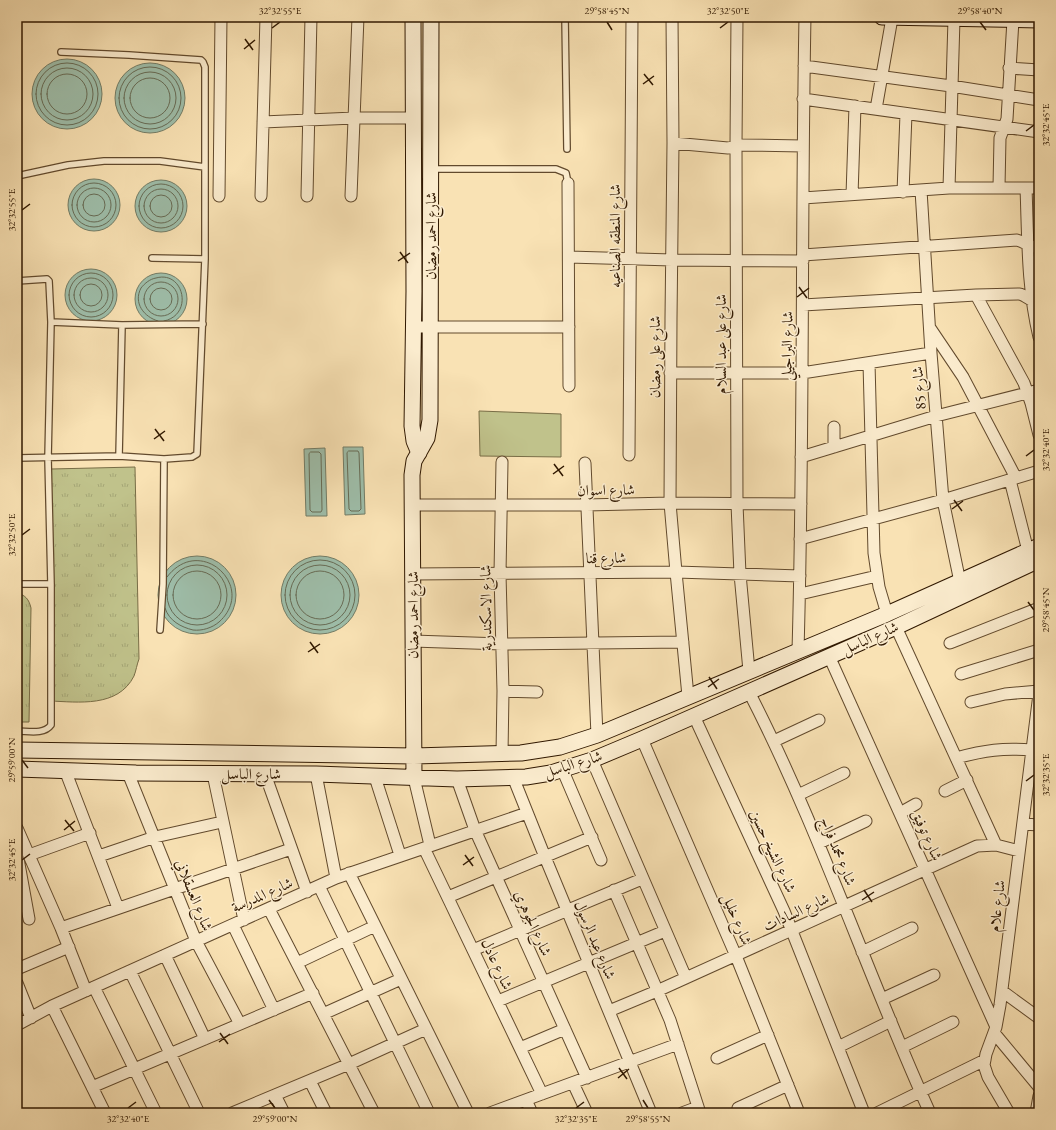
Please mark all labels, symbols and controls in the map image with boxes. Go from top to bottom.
text: 32°32'55"E [259,4,302,17]
text: 29°58'45"N [585,4,630,17]
text: 32°32'50"E [707,4,750,17]
text: 29°58'40"N [958,4,1003,17]
text: 32°32'45"E [1039,103,1052,146]
street label: شارع المنطقه الصناعيه [605,184,628,288]
text: 32°32'55"E [5,188,18,231]
street label: شارع احمد رمضان [421,192,444,280]
street label: شارع على عبد السلام [711,294,734,394]
street label: شارع البراجيلي [776,311,802,381]
street label: شارع على رمضان [645,316,668,398]
street label: شارع 85 [907,365,934,411]
text: 32°32'40"E [1039,428,1052,471]
street label: شارع اسوان [577,479,635,504]
text: 32°32'50"E [5,513,18,556]
street label: شارع قنا [586,548,627,571]
street label: شارع الاسكندرية [475,565,500,651]
street label: شارع احمد رمضان [403,571,426,659]
text: 29°58'45"N [1039,587,1052,632]
street label: شارع الباسل [838,617,903,662]
text: 29°59'00"N [5,737,18,782]
street label: شارع الباسل [541,746,606,785]
text: 32°32'35"E [1039,753,1052,796]
street label: شارع الباسل [221,764,281,787]
street label: شارع الشيخ حسين [741,806,801,897]
street label: شارع توفيق [904,806,947,865]
street label: شارع محمد فراج [812,814,861,890]
text: 32°32'45"E [5,838,18,881]
street label: شارع العسقلاني [168,856,218,935]
street label: شارع المدرسة [228,873,297,920]
street label: شارع علام [984,879,1013,933]
street label: شارع الجوهري [507,887,556,960]
street label: شارع السادات [760,888,834,939]
street label: شارع خليل [714,890,757,949]
street label: شارع عبد الرسول [567,898,621,984]
street label: شارع عادل [474,935,518,994]
text: 32°32'40"E [107,1112,150,1125]
text: 29°59'00"N [253,1112,298,1125]
text: 32°32'35"E [555,1112,598,1125]
text: 29°58'55"N [626,1112,671,1125]

